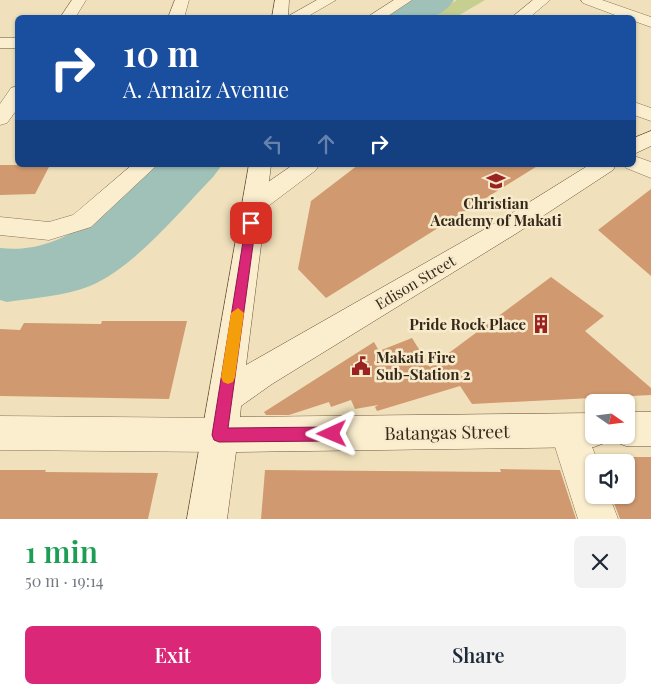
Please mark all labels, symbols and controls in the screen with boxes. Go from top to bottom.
text: 10 m [123,29,199,76]
icon: right [40,35,105,100]
text: A. Arnaiz Avenue [123,74,289,104]
icon: left [259,130,287,158]
icon: ahead [312,130,340,158]
icon: right [365,130,393,158]
school or university icon: Christian Academy of Makati [485,170,507,192]
place label: Christian Academy of Makati [429,193,562,230]
pin [230,202,272,244]
icon: arrive [237,209,265,237]
street label: Edison Street [371,250,459,314]
building icon: Pride Rock Place [530,313,552,335]
place label: Pride Rock Place [409,314,526,334]
place label: Makati Fire Sub-Station 2 [376,347,471,384]
public building icon: Makati Fire Sub-Station 2 [350,355,372,377]
north arrow [585,394,635,444]
map controls [585,394,635,504]
position arrow [305,407,357,459]
street label: Batangas Street [384,419,510,445]
button: sound [585,454,635,504]
text: 1 min [25,531,98,571]
button: close [574,536,626,588]
text: 50 m · 19:14 [25,570,104,591]
button: Exit [25,626,321,684]
button: Share [331,626,626,684]

